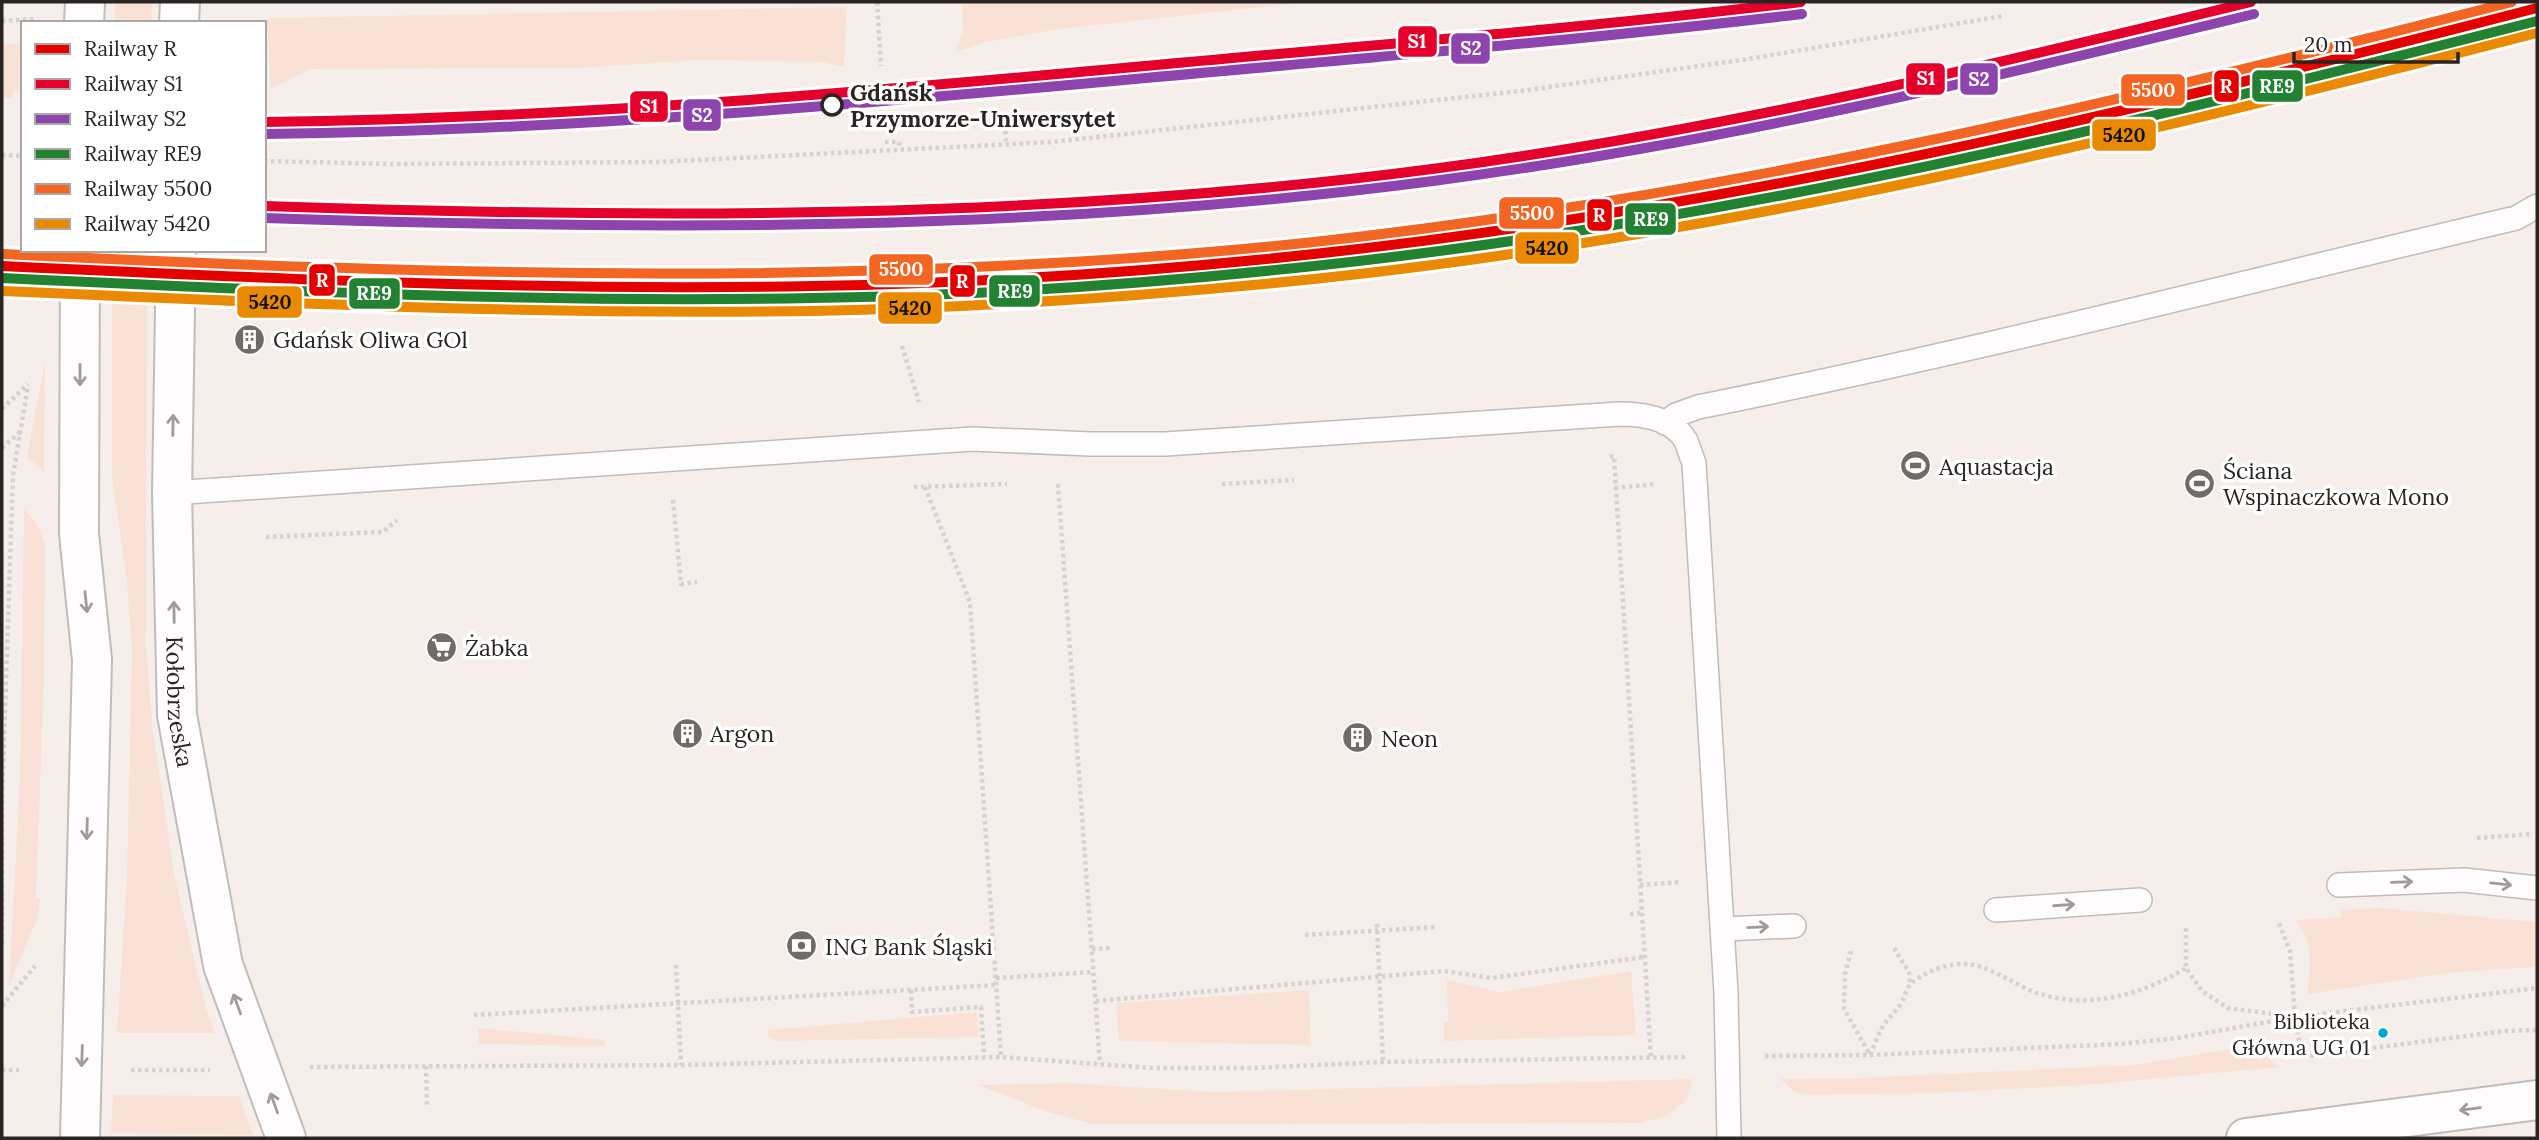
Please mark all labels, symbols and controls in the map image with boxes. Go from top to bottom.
legend [21,21,266,252]
scale bar [2294,21,2458,65]
line badge: S1 [1397,25,1438,58]
text: S1 [1407,29,1427,53]
text: 20 m [2304,31,2353,58]
line badge: S2 [1450,32,1491,65]
text: Railway R [84,35,177,62]
text: S2 [1460,36,1482,60]
line badge: S1 [1905,62,1946,96]
line badge: S2 [1959,62,1999,96]
text: S1 [1916,66,1936,90]
text: S2 [1968,67,1990,91]
line badge: R [2213,69,2240,103]
line badge: RE9 [2251,69,2304,103]
text: Railway S1 [84,70,183,97]
line badge: 5500 [2120,73,2186,107]
text: R [2219,74,2233,98]
text: RE9 [2259,74,2295,98]
place label: Gdańsk Przymorze-Uniwersytet [850,78,1116,133]
text: 5500 [2131,78,2175,102]
line badge: S1 [629,90,669,123]
text: S1 [639,94,659,118]
marker: Gdańsk Przymorze-Uniwersytet [821,94,843,116]
line badge: S2 [682,98,722,132]
text: S2 [691,103,713,127]
text: Railway S2 [84,105,187,132]
line badge: 5420 [2091,118,2157,152]
text: 5420 [2102,123,2146,147]
text: Railway RE9 [84,140,202,167]
text: Railway 5500 [84,175,212,202]
line badge: 5500 [1498,196,1565,230]
line badge: R [1586,198,1613,232]
text: 5500 [1510,201,1554,225]
line badge: RE9 [1624,202,1677,236]
text: R [1592,203,1606,227]
text: RE9 [1633,207,1669,231]
text: Railway 5420 [84,210,211,237]
line badge: 5420 [1514,231,1580,265]
text: 5420 [1525,236,1569,260]
line badge: 5500 [868,253,934,286]
text: 5500 [879,257,923,281]
line badge: R [308,263,336,297]
line badge: R [949,264,976,298]
text: R [315,268,329,292]
text: R [955,269,969,293]
line badge: RE9 [988,274,1041,308]
line badge: RE9 [348,277,401,310]
text: RE9 [997,279,1033,303]
text: RE9 [356,281,392,305]
line badge: 5420 [236,285,303,319]
text: 5420 [248,290,292,314]
line badge: 5420 [877,291,943,325]
text: 5420 [888,296,932,320]
building icon: Gdańsk Oliwa GOl [233,322,267,356]
place label: Gdańsk Oliwa GOl [273,325,468,354]
one-way arrow [73,363,87,386]
one-way arrow [166,414,180,437]
sports icon: Aquastacja [1899,449,1933,483]
place label: Aquastacja [1938,452,2054,481]
place label: Ściana Wspinaczkowa Mono [2223,456,2449,511]
sports icon: Ściana Wspinaczkowa Mono [2183,466,2217,500]
one-way arrow [80,590,93,612]
one-way arrow [168,601,181,624]
supermarket icon: Żabka [425,630,459,664]
place label: Żabka [465,633,529,662]
street label: Kołobrzeska [161,636,201,770]
building icon: Argon [670,716,704,750]
place label: Argon [709,719,774,748]
building icon: Neon [1341,721,1375,755]
place label: Neon [1381,724,1438,753]
one-way arrow [81,817,94,840]
one-way arrow [2390,875,2413,888]
one-way arrow [2489,878,2512,891]
one-way arrow [2053,899,2076,912]
one-way arrow [1747,921,1770,934]
bank icon: ING Bank Śląski [785,929,819,963]
place label: ING Bank Śląski [825,932,993,961]
one-way arrow [230,993,243,1015]
place label: Biblioteka Główna UG 01 [2232,1008,2370,1061]
marker: Biblioteka Główna UG 01 [2376,1026,2390,1040]
one-way arrow [75,1044,89,1067]
one-way arrow [266,1093,279,1115]
one-way arrow [2459,1103,2481,1116]

